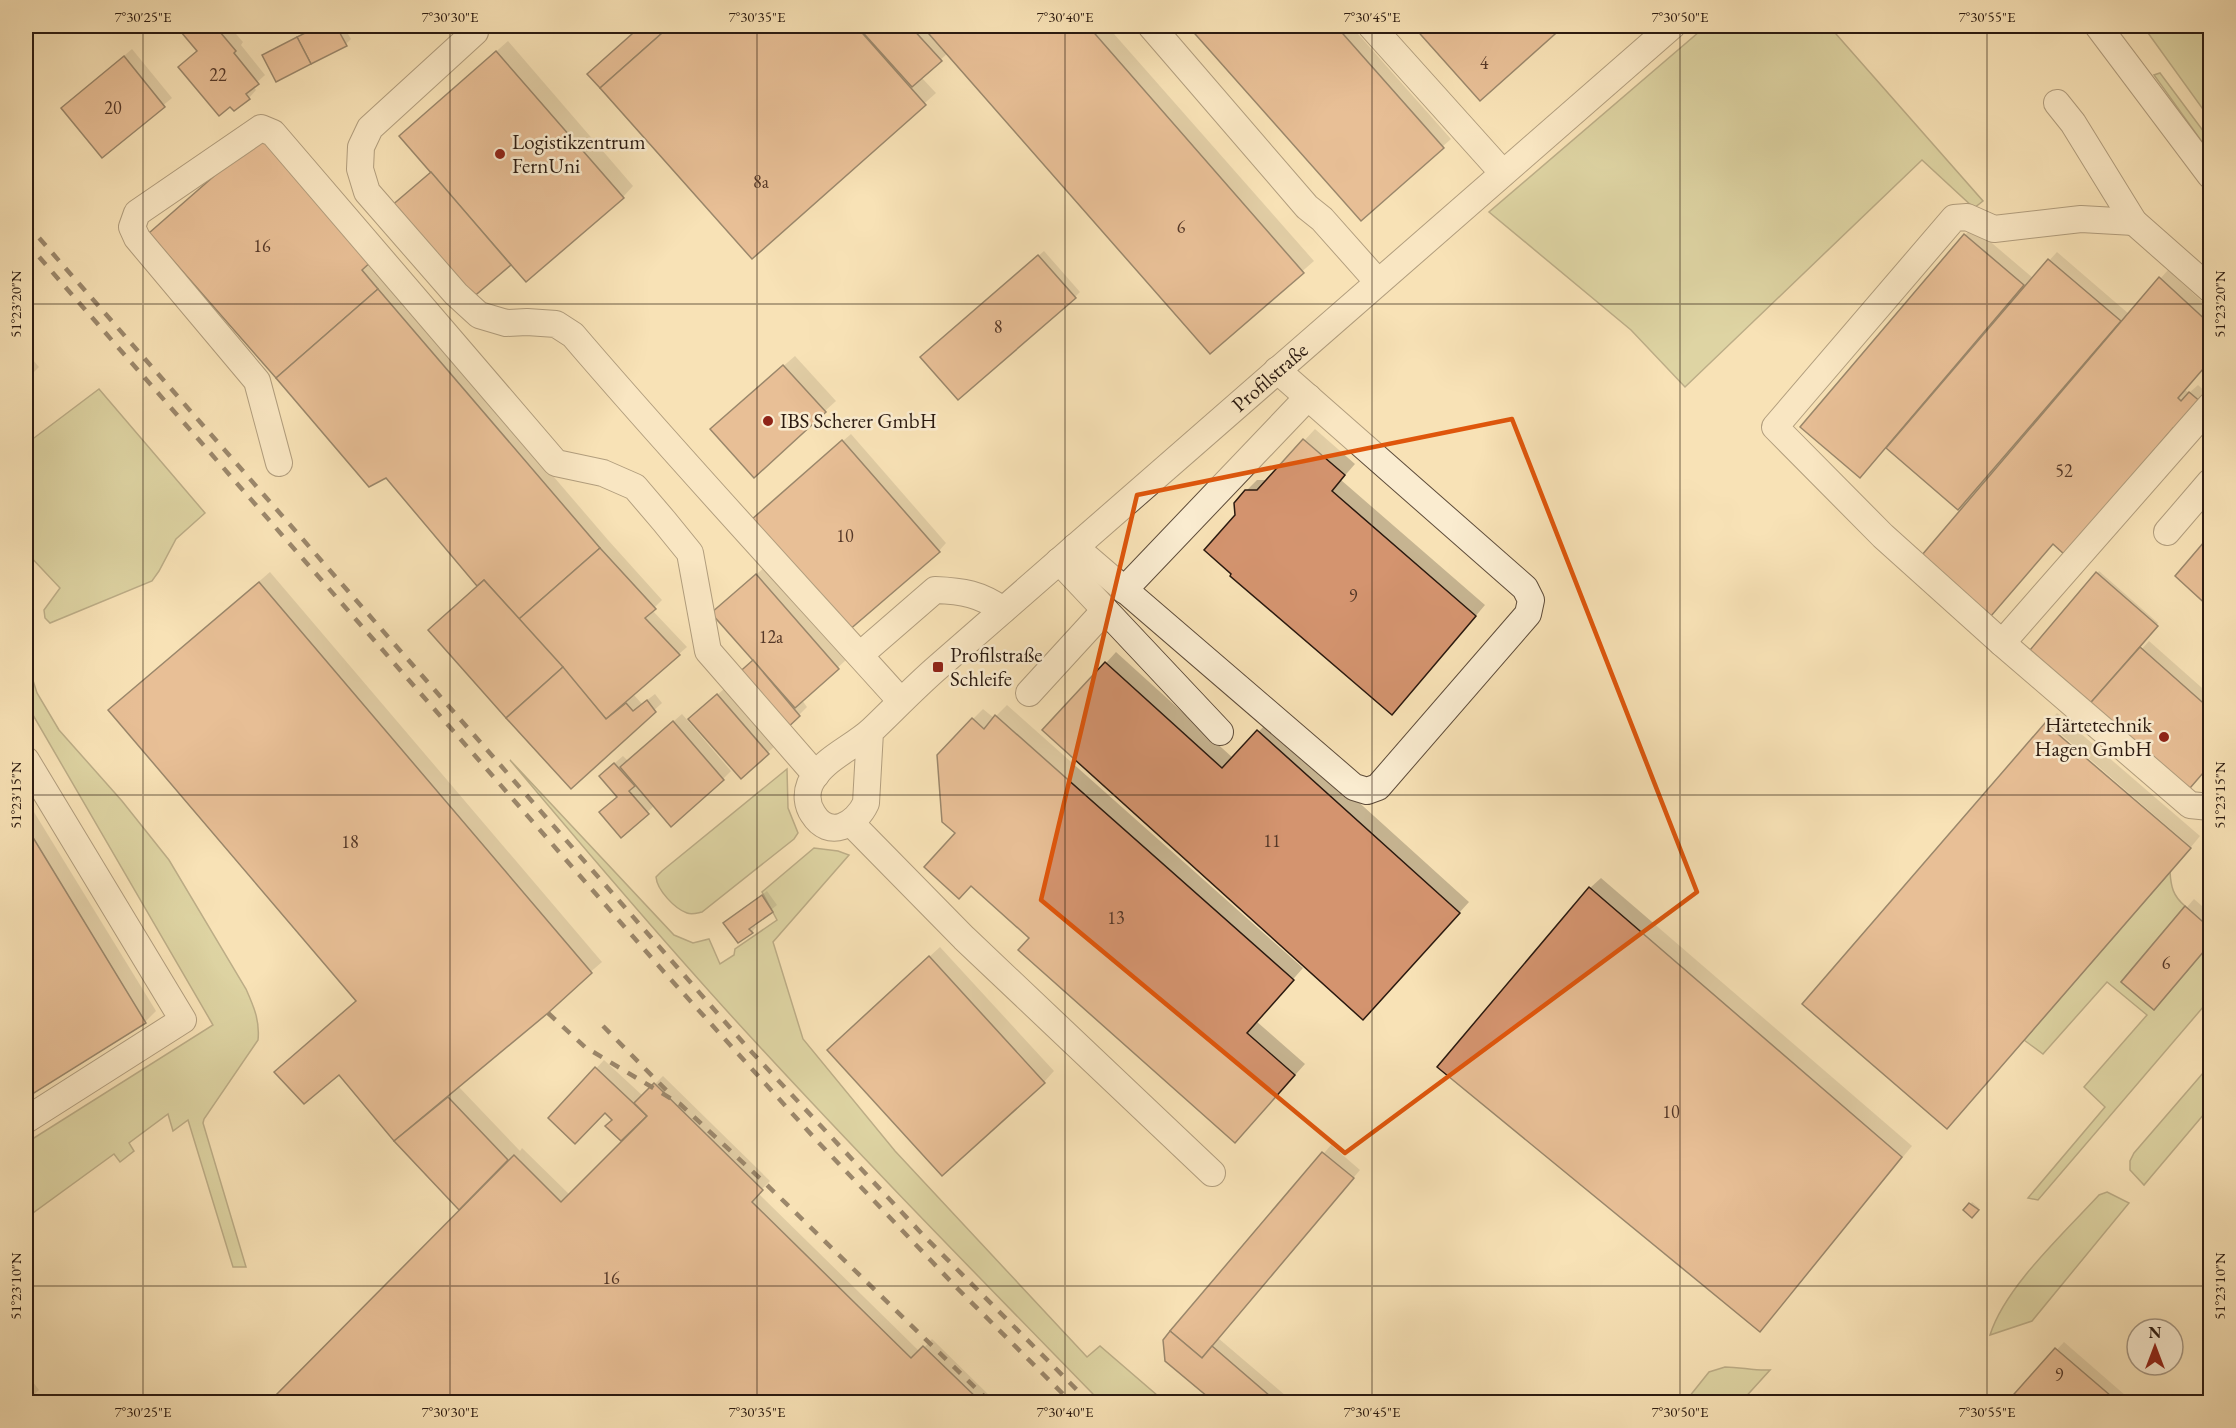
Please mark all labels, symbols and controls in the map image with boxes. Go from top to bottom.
text: 7°30'25"E [115,7,172,26]
text: 7°30'30"E [422,7,479,26]
text: 7°30'35"E [729,7,786,26]
text: 7°30'40"E [1037,7,1094,26]
text: 7°30'45"E [1344,7,1401,26]
text: 7°30'50"E [1652,7,1709,26]
text: 7°30'55"E [1959,7,2016,26]
house number: 4 [1480,51,1489,74]
house number: 22 [209,63,227,86]
house number: 20 [104,96,122,119]
place label: Logistikzentrum FernUni [512,128,646,179]
marker: Logistikzentrum FernUni [493,147,507,161]
house number: 8a [753,170,770,193]
house number: 6 [1177,215,1186,238]
house number: 16 [253,234,271,257]
text: 51°23'20"N [6,270,25,338]
text: 51°23'20"N [2210,270,2229,338]
house number: 8 [994,315,1002,338]
street label: Profilstraße [1226,336,1313,417]
place label: IBS Scherer GmbH [780,407,937,434]
marker: IBS Scherer GmbH [761,414,775,428]
house number: 52 [2055,459,2073,482]
house number: 10 [836,524,854,547]
house number: 9 [1349,584,1358,607]
house number: 12a [759,625,784,648]
place label: Profilstraße Schleife [950,641,1042,692]
marker: Profilstraße Schleife [931,660,945,674]
place label: Härtetechnik Hagen GmbH [2035,711,2153,762]
marker: Härtetechnik Hagen GmbH [2157,730,2171,744]
text: 51°23'15"N [6,761,25,829]
text: 51°23'15"N [2210,761,2229,829]
house number: 11 [1263,829,1281,852]
house number: 18 [341,830,359,853]
house number: 13 [1107,906,1125,929]
house number: 6 [2162,951,2171,974]
house number: 10 [1662,1100,1680,1123]
text: 51°23'10"N [6,1252,25,1320]
text: 51°23'10"N [2210,1252,2229,1320]
house number: 16 [602,1266,620,1289]
north arrow [2125,1317,2185,1377]
text: N [2149,1322,2162,1343]
house number: 9 [2055,1363,2064,1386]
text: 7°30'25"E [115,1402,172,1421]
text: 7°30'30"E [422,1402,479,1421]
text: 7°30'35"E [729,1402,786,1421]
text: 7°30'40"E [1037,1402,1094,1421]
text: 7°30'45"E [1344,1402,1401,1421]
text: 7°30'50"E [1652,1402,1709,1421]
text: 7°30'55"E [1959,1402,2016,1421]

